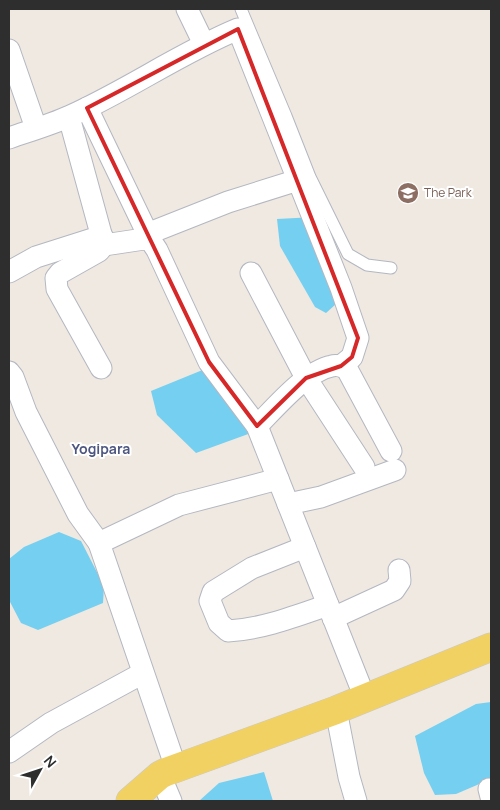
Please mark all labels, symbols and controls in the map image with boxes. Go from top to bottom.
school or university icon: The Park [396,181,420,205]
place label: The Park [424,184,473,201]
district label: Yogipara [72,439,130,458]
north arrow [15,745,65,795]
text: N [40,751,61,771]

